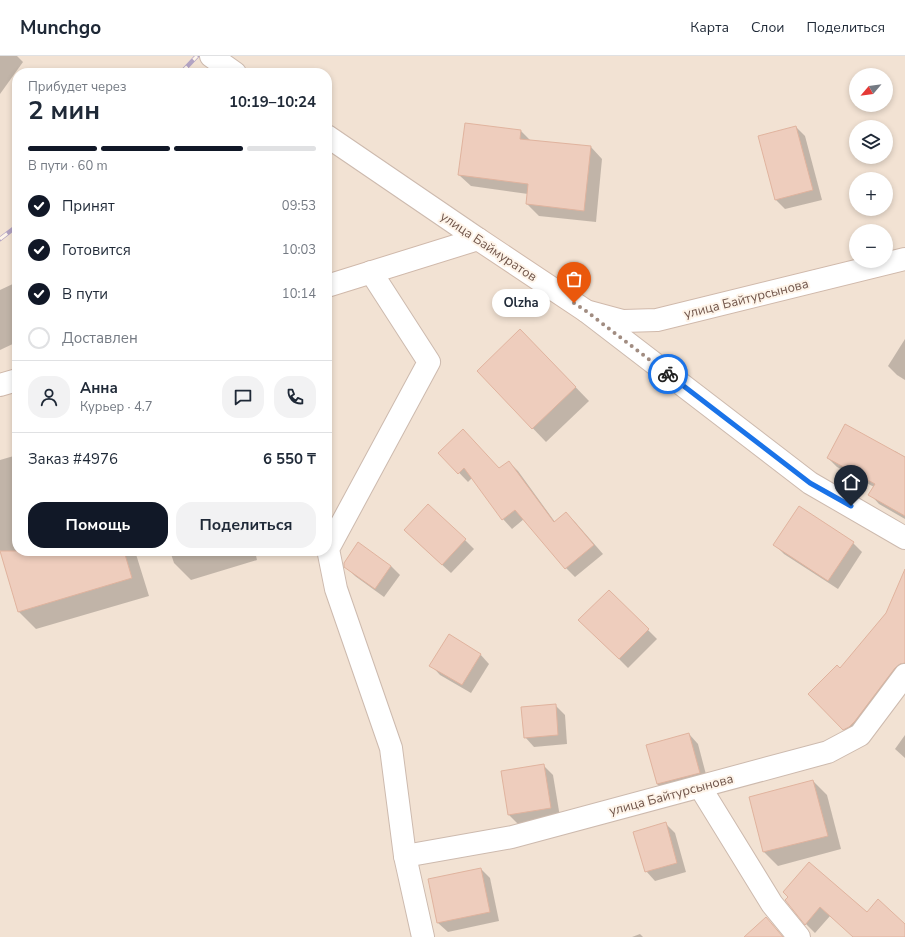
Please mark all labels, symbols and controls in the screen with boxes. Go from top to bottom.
text: Munchgo [20,15,101,41]
text: Карта [690,18,729,37]
text: Слои [751,18,785,37]
text: Поделиться [807,18,885,37]
north arrow [849,68,893,112]
map controls [849,68,893,268]
text: Прибудет через [28,78,126,96]
text: 10:19–10:24 [229,92,316,112]
text: 2 мин [28,93,100,128]
button: layers [849,120,893,164]
text: В пути · 60 m [28,157,108,175]
button: + [849,172,893,216]
icon: check [28,195,50,217]
text: Принят [62,196,115,216]
text: 09:53 [282,197,316,215]
street label: улица Баймуратов [437,208,540,286]
button: − [849,224,893,268]
icon: check [28,239,50,261]
text: Готовится [62,240,131,260]
text: 10:03 [282,241,316,259]
pin [557,262,591,303]
icon: bag [563,268,585,290]
street label: улица Байтурсынова [682,275,810,323]
icon: check [28,283,50,305]
text: В пути [62,284,108,304]
text: 10:14 [282,285,316,303]
callout: Olzha [492,289,550,317]
text: Olzha [503,294,539,312]
text: Доставлен [62,328,138,348]
courier [648,354,688,394]
icon: bike [657,363,679,385]
button: person [28,376,70,418]
button: chat [222,376,264,418]
button: phone [274,376,316,418]
text: Анна [80,378,118,398]
text: Курьер · 4.7 [80,398,153,416]
text: Заказ #4976 [28,449,118,469]
text: 6 550 ₸ [263,449,316,469]
pin [834,465,868,506]
icon: home [840,471,862,493]
button: Помощь [28,502,168,548]
button: Поделиться [176,502,316,548]
street label: улица Байтурсынова [607,770,735,820]

